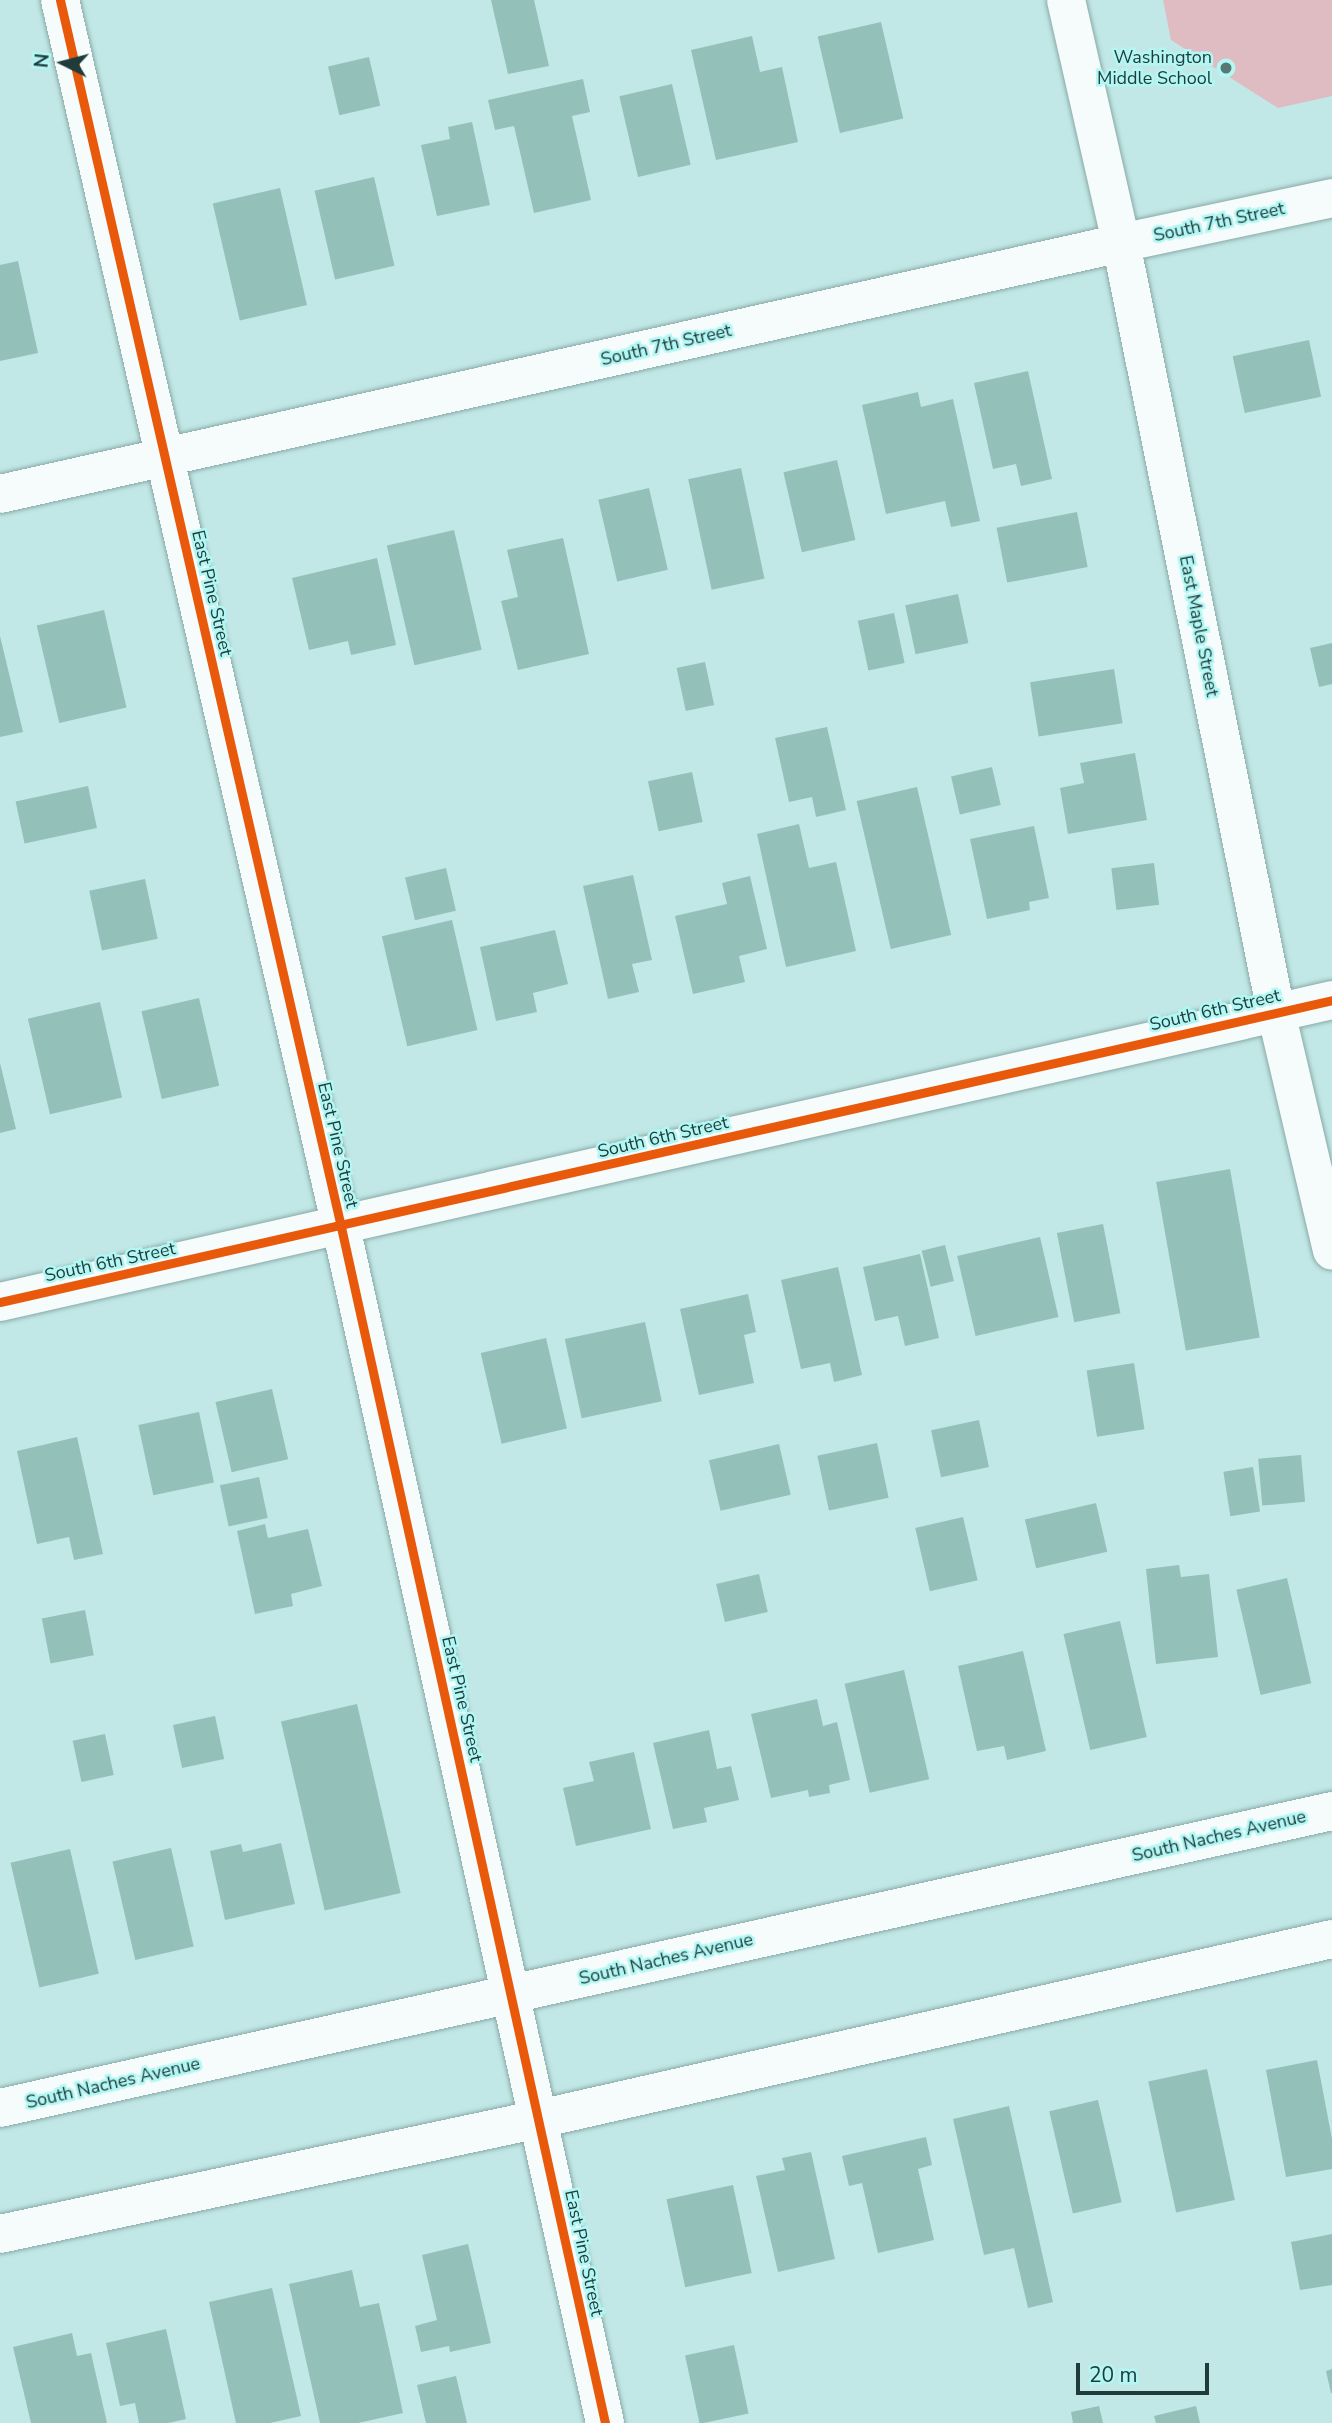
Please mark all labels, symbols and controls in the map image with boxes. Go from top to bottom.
north arrow [28,28,98,98]
place label: Washington Middle School [1097,47,1212,90]
text: N [28,52,56,69]
marker: Washington Middle School [1218,60,1234,76]
street label: South 7th Street [1152,198,1286,246]
street label: South 7th Street [599,319,733,371]
street label: East Pine Street [187,528,237,658]
street label: East Maple Street [1175,554,1223,698]
street label: South 6th Street [1148,984,1282,1036]
street label: East Pine Street [313,1080,363,1210]
street label: South 6th Street [596,1111,730,1163]
street label: South 6th Street [43,1238,177,1286]
street label: East Pine Street [437,1634,487,1764]
street label: South Naches Avenue [1130,1805,1308,1867]
street label: South Naches Avenue [577,1928,755,1990]
street label: South Naches Avenue [24,2052,202,2114]
street label: East Pine Street [560,2188,608,2318]
scale bar [1080,2350,1213,2394]
text: 20 m [1089,2361,1138,2389]

